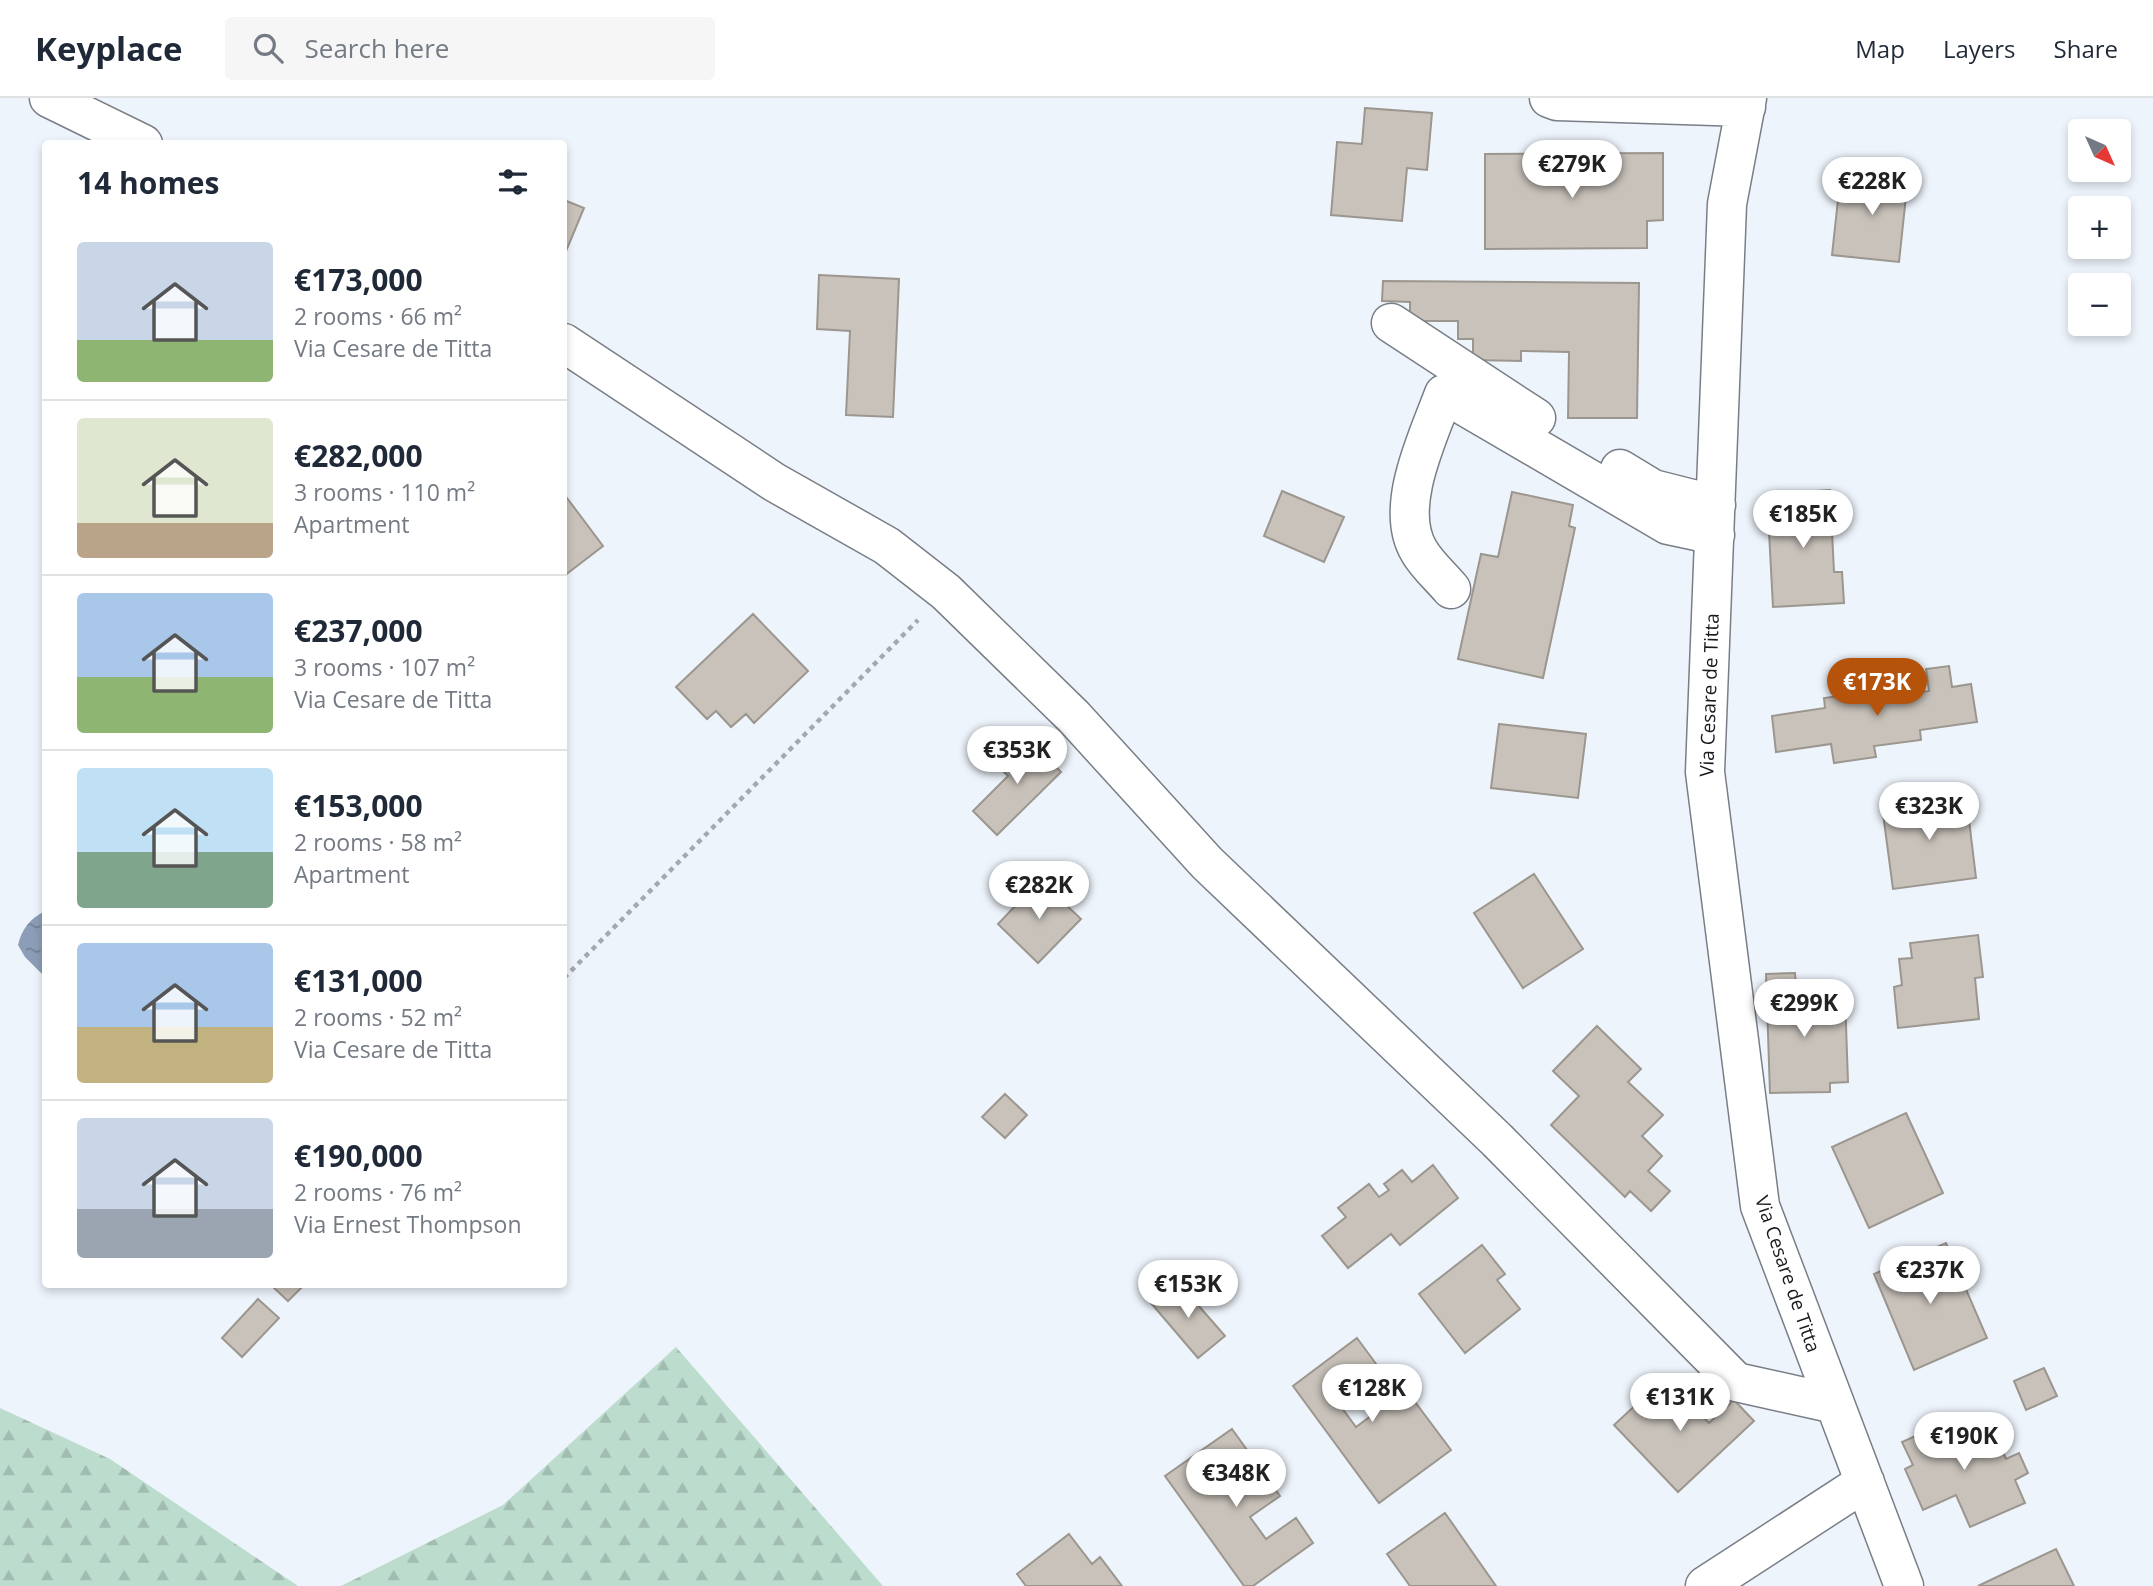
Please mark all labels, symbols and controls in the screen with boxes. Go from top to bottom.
search box [225,17,715,80]
text: Keyplace [35,26,183,71]
icon: search [249,29,287,67]
text: Search here [305,30,449,66]
text: Map [1855,32,1905,65]
text: Layers [1943,32,2016,65]
text: Share [2054,32,2118,65]
north arrow [2068,119,2132,182]
map controls [2068,119,2131,336]
pin: €279K [1523,140,1621,200]
text: €279K [1538,147,1606,179]
pin: €228K [1823,158,1921,217]
text: 14 homes [77,162,220,203]
icon: filters [494,163,532,201]
text: €228K [1838,164,1906,196]
button: + [2068,196,2131,259]
text: €173,000 [294,259,423,300]
icon: home [133,270,217,354]
button: − [2068,273,2131,336]
text: 2 rooms · 66 m² [294,300,462,332]
text: Via Cesare de Titta [294,332,492,364]
text: €282,000 [294,435,423,476]
icon: home [133,446,217,530]
text: 3 rooms · 110 m² [294,476,475,508]
pin: €185K [1754,490,1852,550]
text: €185K [1769,497,1837,529]
text: Apartment [294,508,410,540]
text: €237,000 [294,610,423,651]
street label: Via Cesare de Titta [1693,613,1725,777]
icon: home [133,621,217,705]
text: 3 rooms · 107 m² [294,651,475,683]
pin: €173K [1828,658,1926,718]
text: €173K [1843,665,1911,697]
text: Via Cesare de Titta [294,683,492,715]
pin: €353K [968,726,1066,786]
text: €353K [983,733,1051,765]
pin: €323K [1880,782,1978,842]
text: €153,000 [294,785,423,826]
text: €323K [1895,789,1963,821]
icon: home [133,796,217,880]
text: 2 rooms · 58 m² [294,826,462,858]
text: Apartment [294,858,410,890]
pin: €282K [990,862,1088,921]
text: €282K [1005,868,1073,900]
text: €131,000 [294,960,423,1001]
icon: home [133,971,217,1055]
pin: €299K [1755,979,1853,1039]
text: €299K [1770,986,1838,1018]
text: 2 rooms · 52 m² [294,1001,462,1033]
text: Via Cesare de Titta [294,1033,492,1065]
text: €190,000 [294,1135,423,1176]
icon: home [133,1146,217,1230]
text: 2 rooms · 76 m² [294,1176,462,1208]
street label: Via Cesare de Titta [1749,1192,1827,1356]
text: Via Ernest Thompson [294,1208,521,1240]
pin: €237K [1881,1246,1979,1306]
text: €237K [1896,1253,1964,1285]
pin: €153K [1139,1260,1237,1320]
text: €153K [1154,1267,1222,1299]
pin: €128K [1323,1364,1421,1424]
text: €128K [1338,1371,1406,1403]
pin: €131K [1631,1374,1729,1433]
text: €131K [1646,1380,1714,1412]
pin: €190K [1915,1412,2013,1472]
text: €190K [1930,1419,1998,1451]
pin: €348K [1187,1450,1285,1509]
text: €348K [1202,1456,1270,1488]

